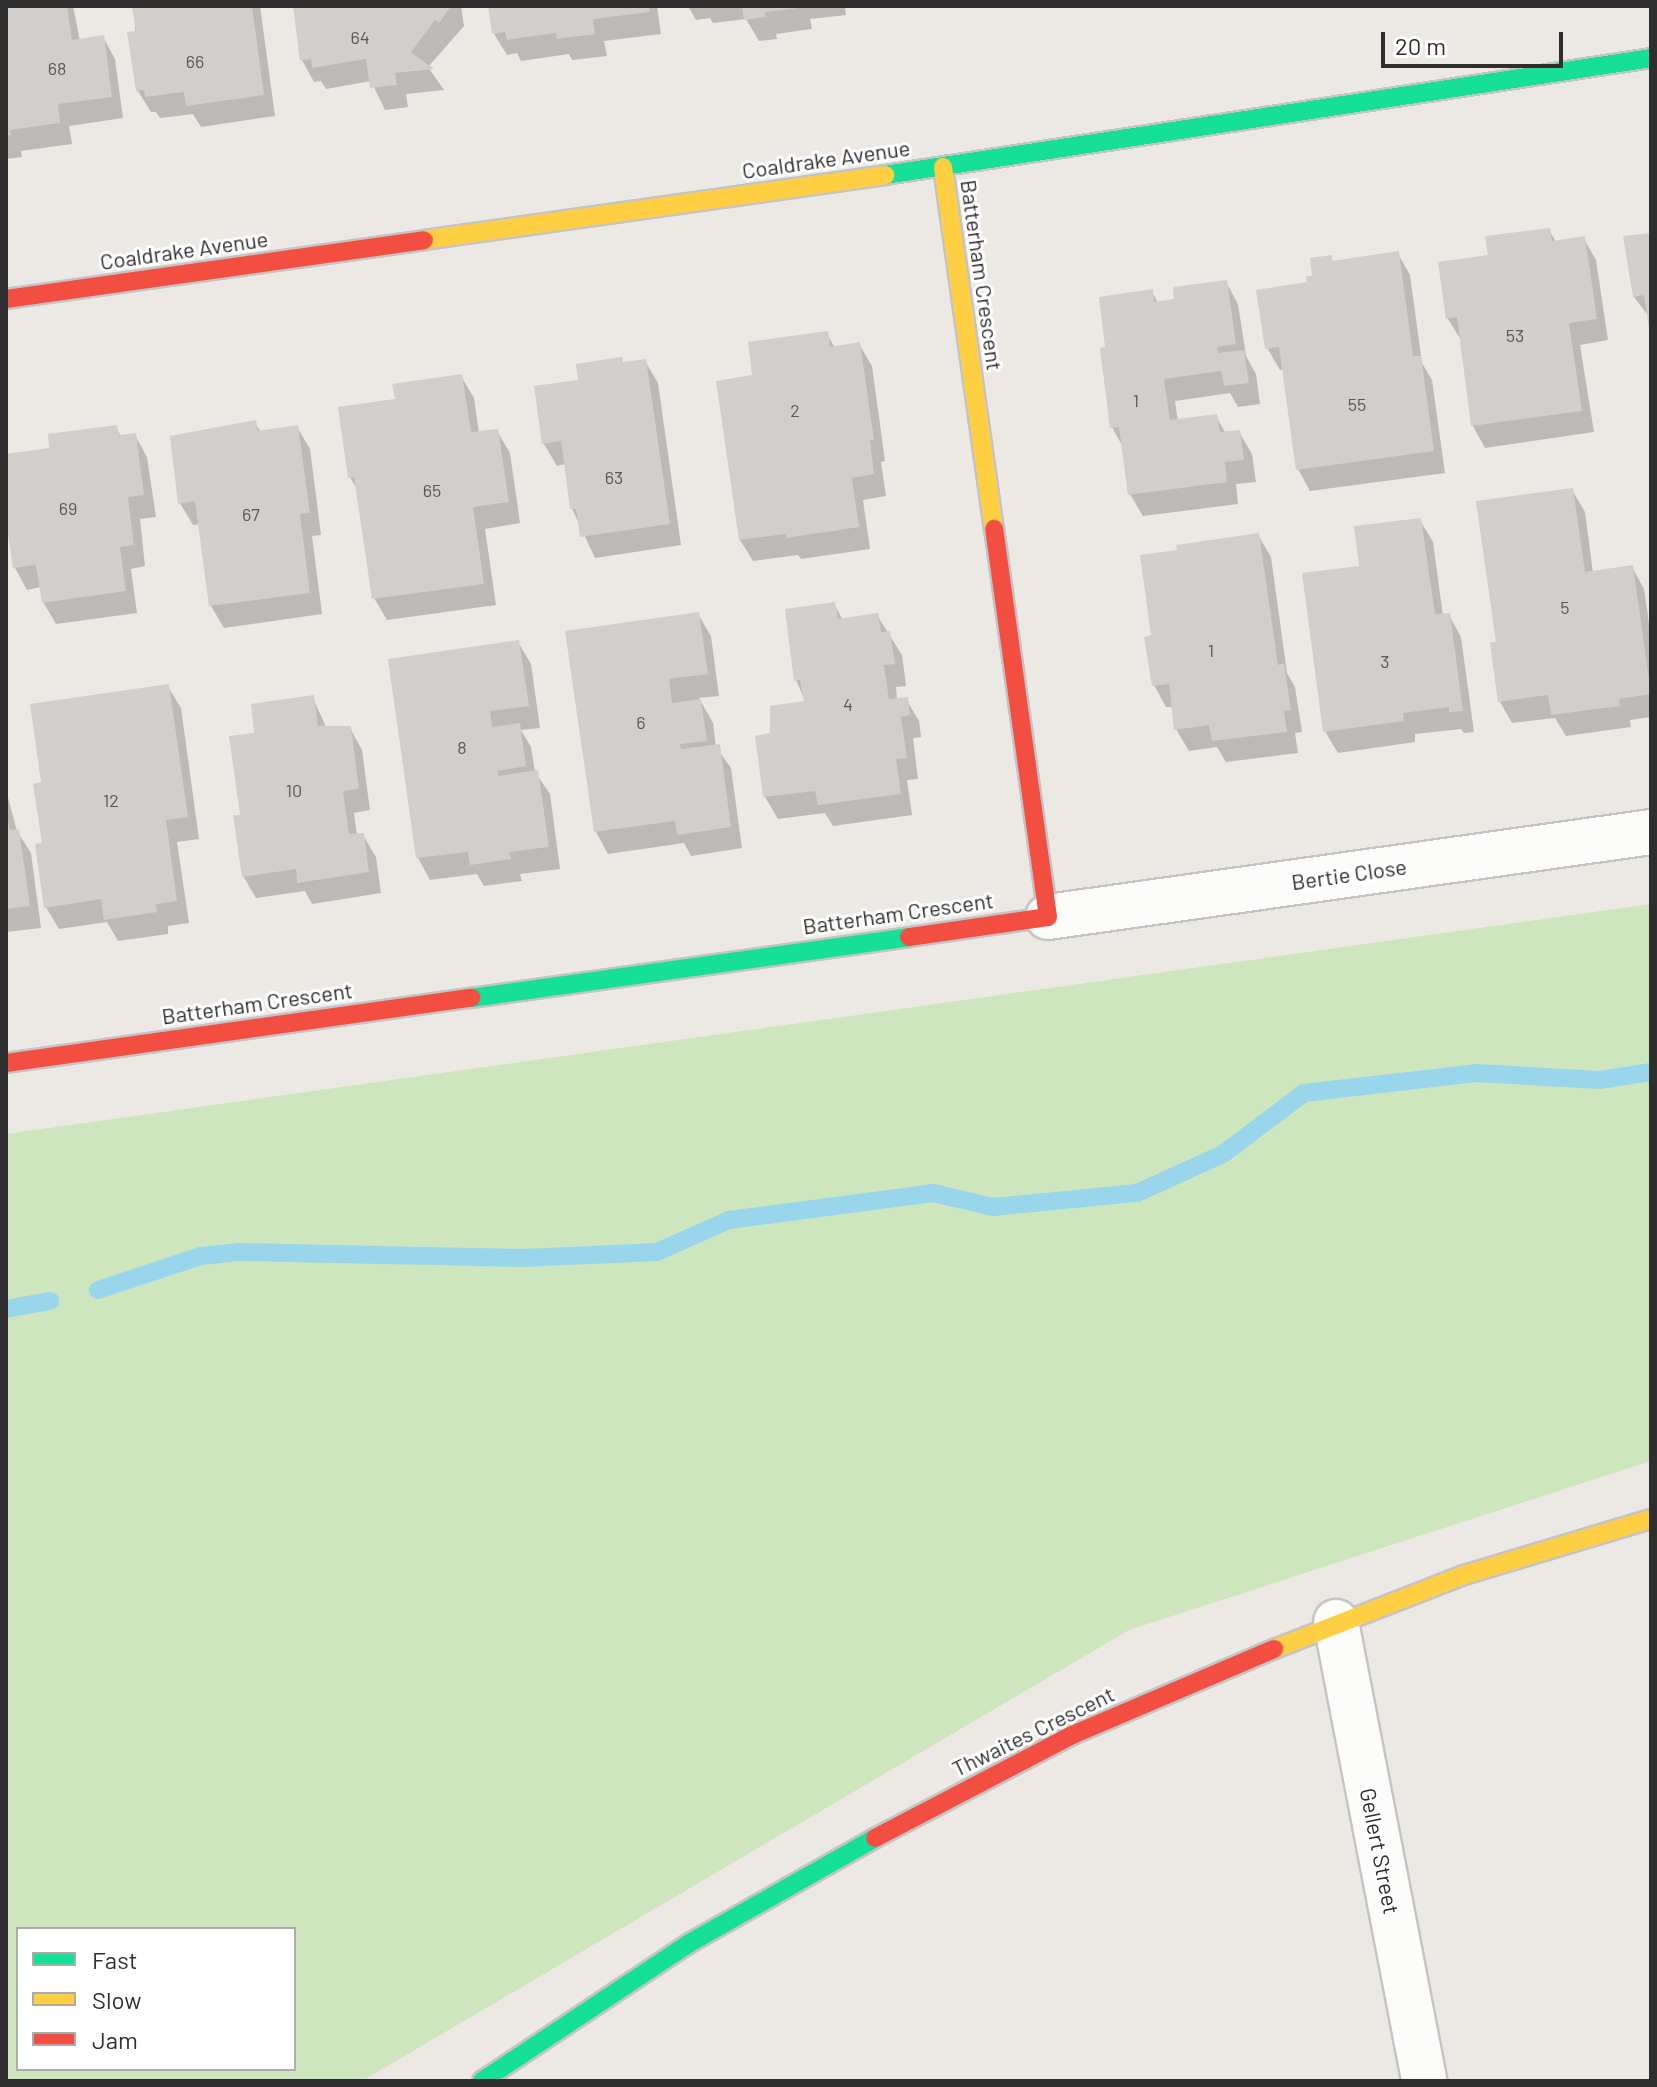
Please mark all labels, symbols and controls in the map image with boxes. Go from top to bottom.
scale bar [1385,16,1567,66]
house number: 64 [350,26,370,48]
text: 20 m [1395,31,1446,60]
house number: 66 [186,50,204,72]
house number: 68 [48,57,66,79]
street label: Coaldrake Avenue [740,134,912,184]
street label: Batterham Crescent [956,178,1008,372]
street label: Coaldrake Avenue [98,225,270,275]
house number: 53 [1506,324,1524,346]
house number: 1 [1133,389,1139,411]
house number: 55 [1348,393,1366,415]
house number: 2 [790,399,800,421]
house number: 63 [605,466,623,488]
house number: 65 [423,479,441,501]
house number: 69 [59,497,77,519]
house number: 67 [242,503,260,525]
house number: 5 [1560,596,1570,618]
house number: 1 [1208,639,1214,661]
house number: 3 [1380,650,1390,672]
house number: 4 [843,693,853,715]
house number: 6 [636,711,646,733]
house number: 8 [457,736,467,758]
house number: 10 [286,779,302,801]
house number: 12 [103,789,119,811]
street label: Bertie Close [1290,853,1408,895]
street label: Batterham Crescent [801,887,995,939]
street label: Batterham Crescent [160,977,354,1029]
street label: Thwaites Crescent [948,1680,1118,1782]
street label: Gellert Street [1355,1786,1405,1916]
legend [16,1927,296,2071]
text: Fast [92,1945,137,1974]
text: Slow [92,1985,141,2014]
text: Jam [92,2025,138,2054]

